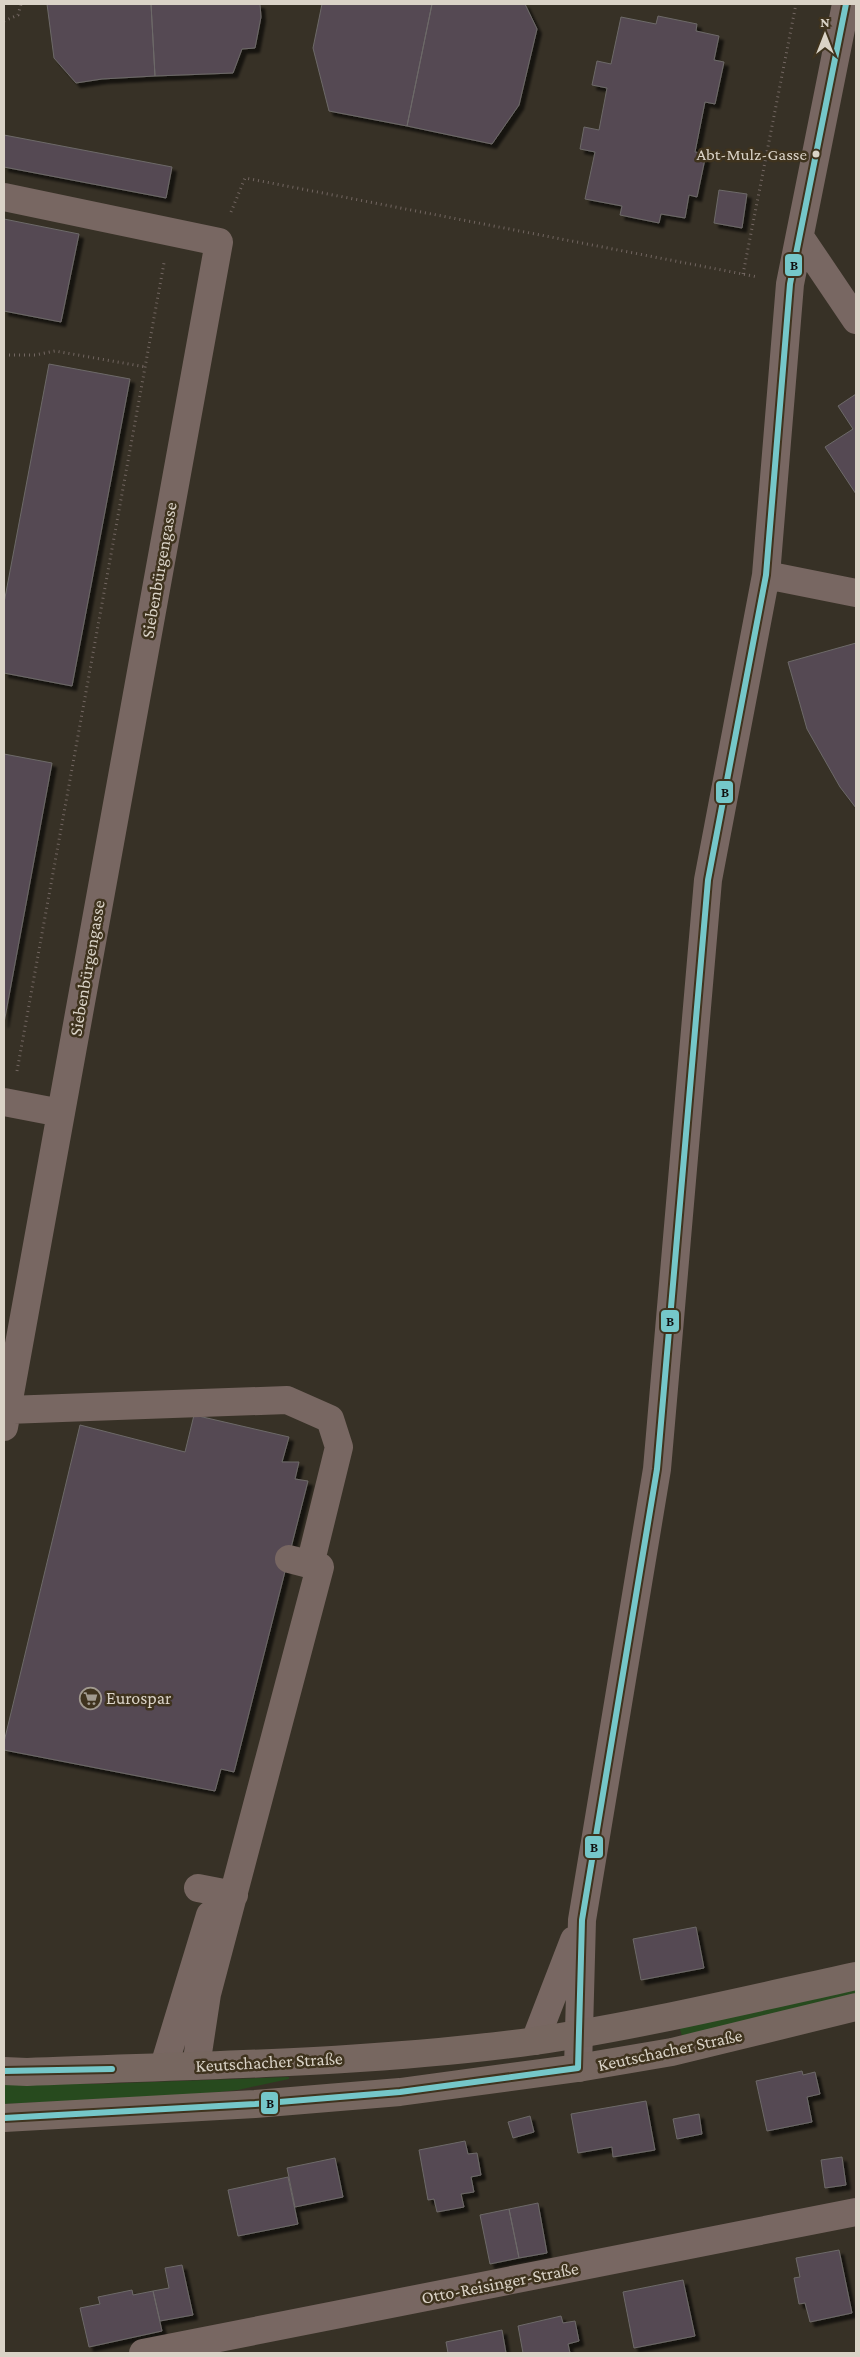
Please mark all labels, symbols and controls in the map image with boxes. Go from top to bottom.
north arrow [800,10,850,60]
text: N [820,14,830,30]
place label: Abt-Mulz-Gasse [696,145,807,164]
marker: Abt-Mulz-Gasse [811,149,821,159]
line badge: B [784,253,803,277]
text: B [790,257,798,273]
street label: Siebenbürgengasse [137,500,181,640]
line badge: B [715,780,734,804]
text: B [721,784,729,800]
street label: Siebenbürgengasse [65,898,109,1038]
line badge: B [660,1309,680,1333]
text: B [666,1313,674,1329]
supermarket icon: Eurospar [78,1686,102,1710]
place label: Eurospar [106,1688,172,1708]
line badge: B [584,1835,604,1859]
text: B [590,1839,598,1855]
street label: Keutschacher Straße [596,2025,744,2075]
street label: Keutschacher Straße [195,2048,343,2076]
line badge: B [260,2091,279,2115]
text: B [266,2095,274,2111]
street label: Otto-Reisinger-Straße [420,2258,580,2308]

